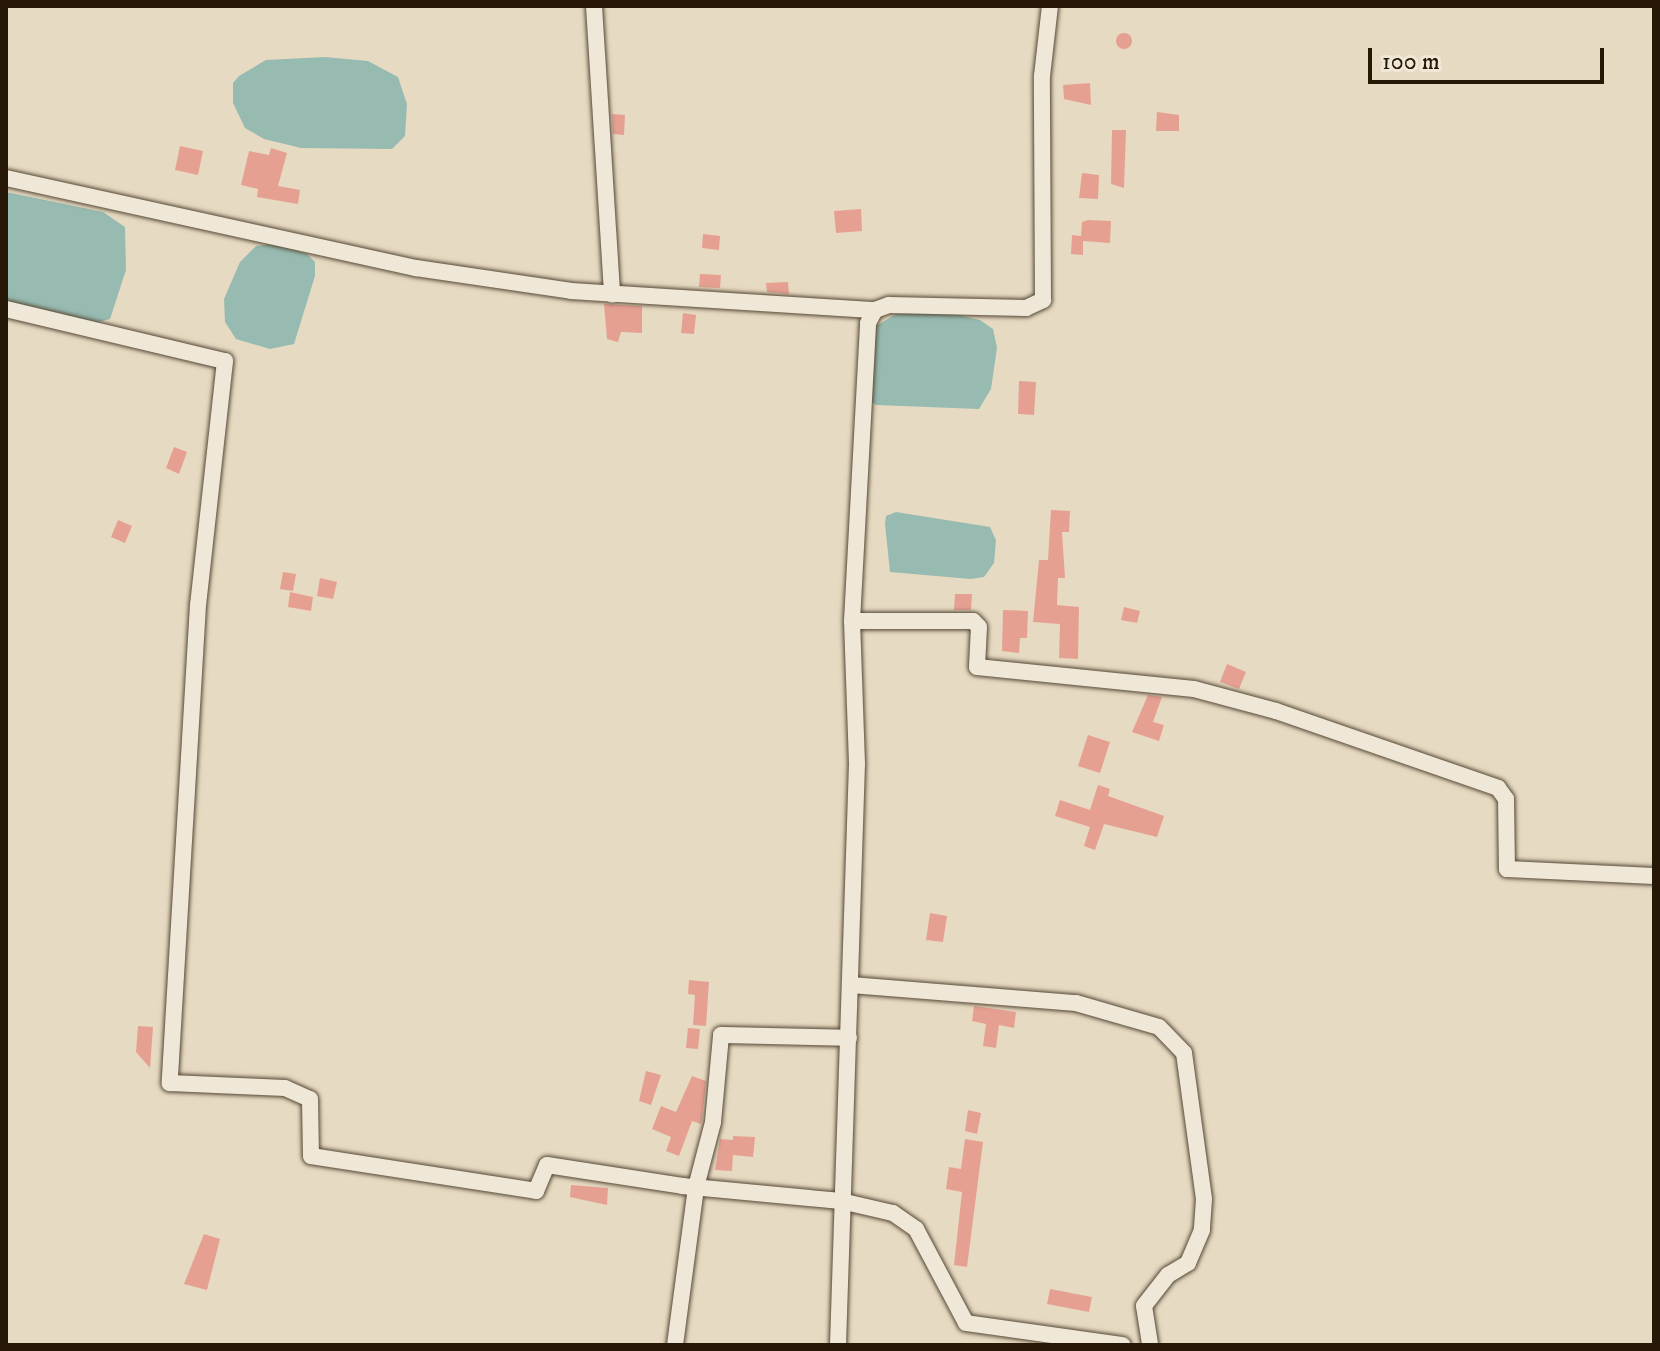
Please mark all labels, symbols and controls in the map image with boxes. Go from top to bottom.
scale bar [1372,32,1608,82]
text: 100 m [1382,47,1440,77]

